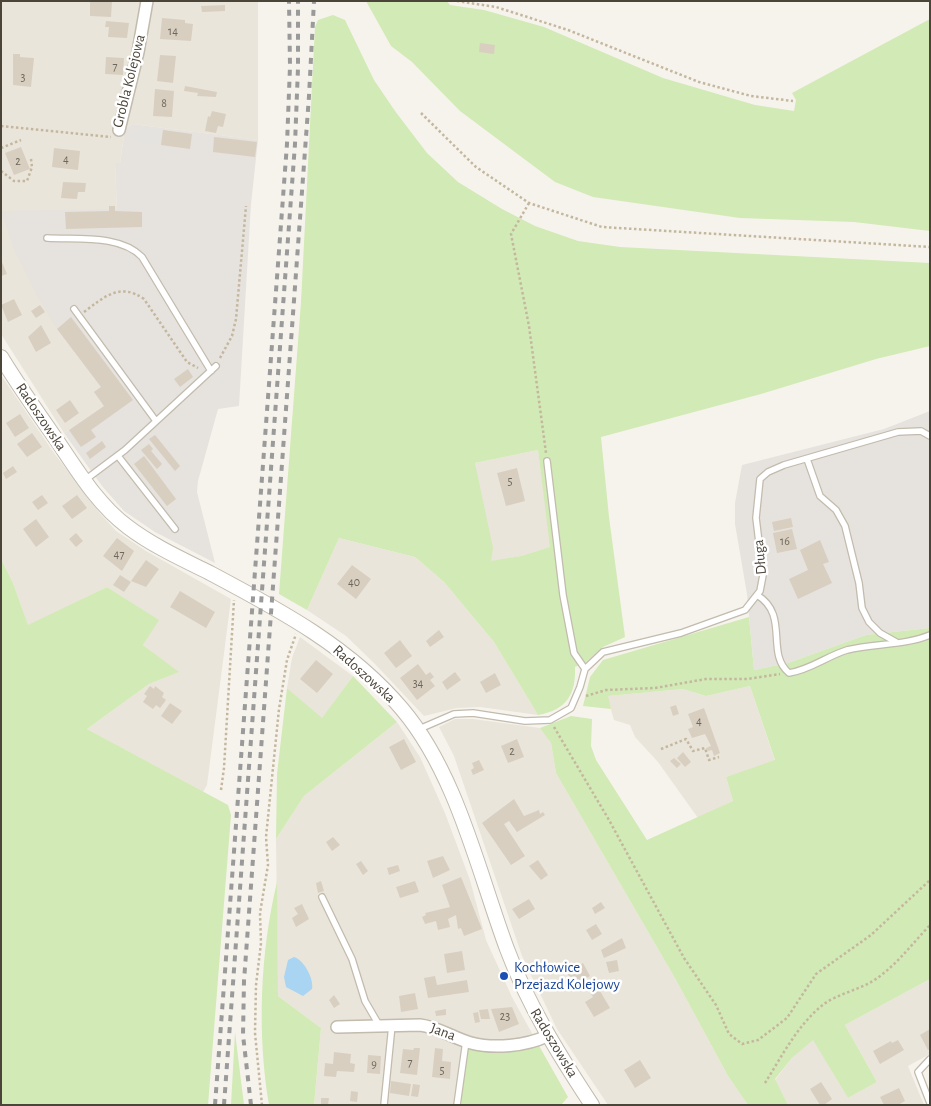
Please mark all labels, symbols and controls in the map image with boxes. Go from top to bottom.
house number: 14 [168,24,178,38]
street label: Grobla Kolejowa [109,32,149,130]
house number: 7 [112,59,118,73]
house number: 3 [21,70,25,84]
house number: 8 [161,96,167,110]
house number: 4 [63,152,69,166]
house number: 2 [15,154,21,168]
street label: Radoszowska [12,380,70,454]
house number: 5 [507,474,513,488]
house number: 16 [780,534,790,548]
street label: Długa [749,539,771,575]
house number: 47 [114,547,124,561]
house number: 40 [348,575,360,589]
street label: Radoszowska [329,641,399,707]
house number: 34 [413,676,423,690]
house number: 4 [696,714,702,728]
house number: 2 [509,744,515,758]
place label: Kochłowice Przejazd Kolejowy [514,958,620,993]
marker: Kochłowice Przejazd Kolejowy [498,970,510,982]
street label: Radoszowska [526,1005,582,1081]
house number: 23 [500,1009,510,1023]
street label: Jana [428,1019,458,1045]
house number: 7 [407,1055,413,1069]
house number: 9 [371,1057,377,1071]
house number: 5 [439,1063,445,1077]

